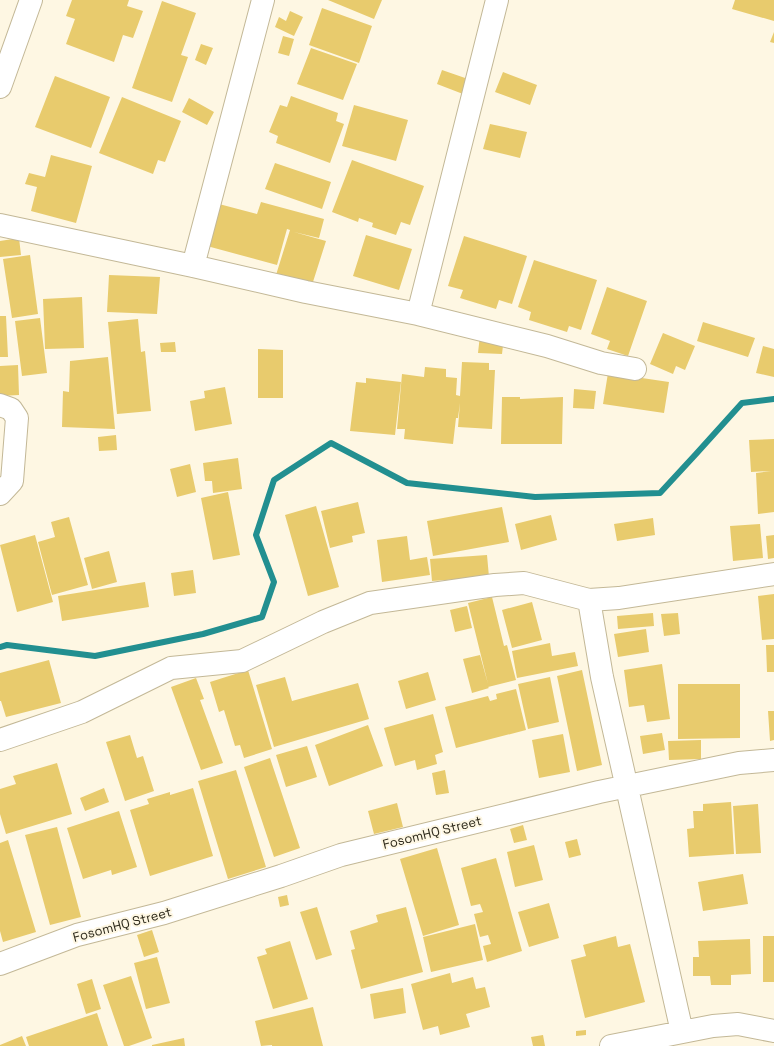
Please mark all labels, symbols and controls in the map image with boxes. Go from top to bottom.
street label: FosomHQ Street [381,812,483,853]
street label: FosomHQ Street [71,903,173,946]

